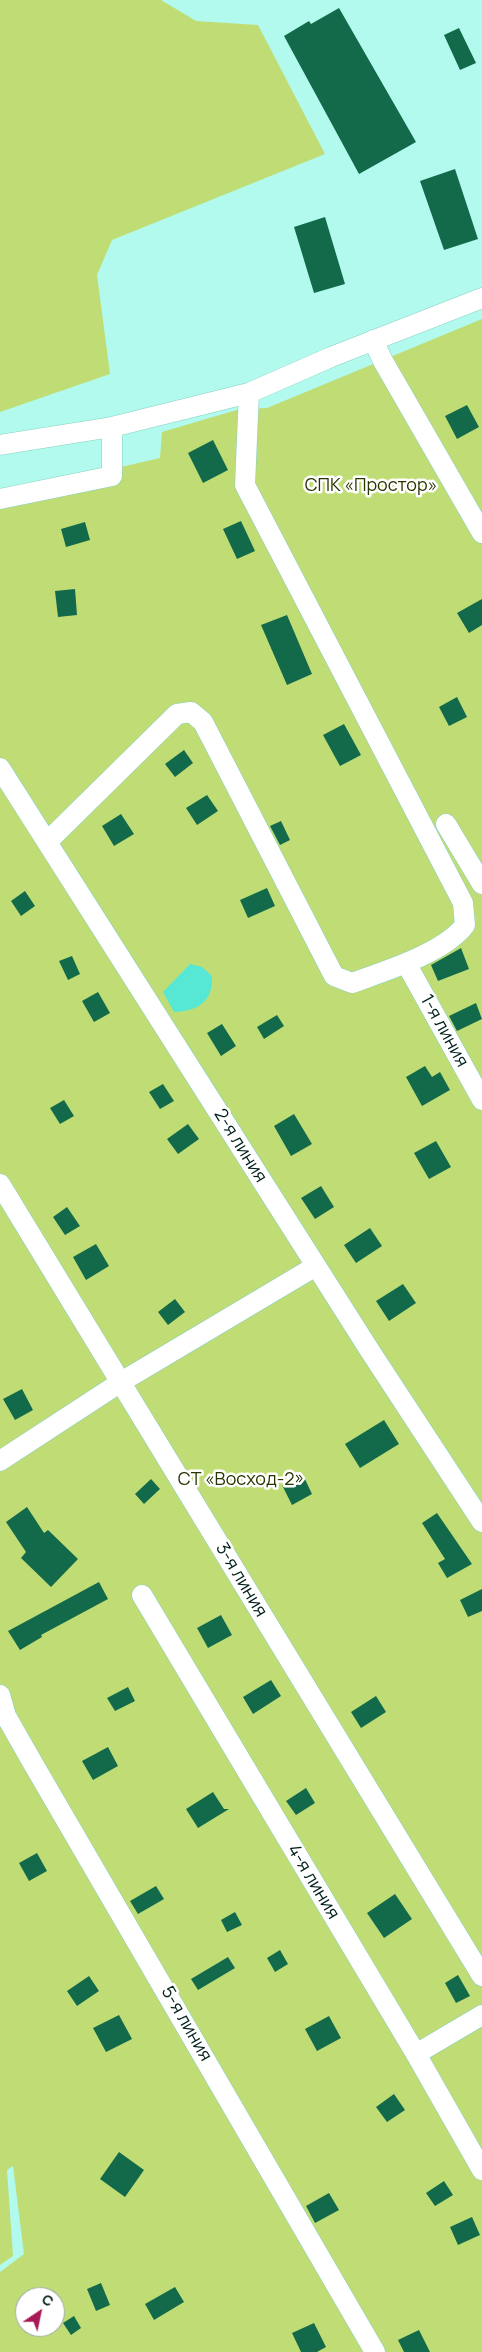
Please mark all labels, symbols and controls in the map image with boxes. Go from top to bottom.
park label: СПК «Простор» [305,475,437,497]
street label: 1-я линия [415,991,473,1071]
street label: 2-я линия [209,1105,271,1187]
park label: СТ «Восход-2» [178,1469,304,1491]
street label: 3-я линия [211,1539,271,1621]
street label: 4-я линия [282,1841,344,1923]
street label: 5-я линия [156,1983,216,2065]
north arrow [15,2287,65,2337]
text: С [39,2289,58,2311]

